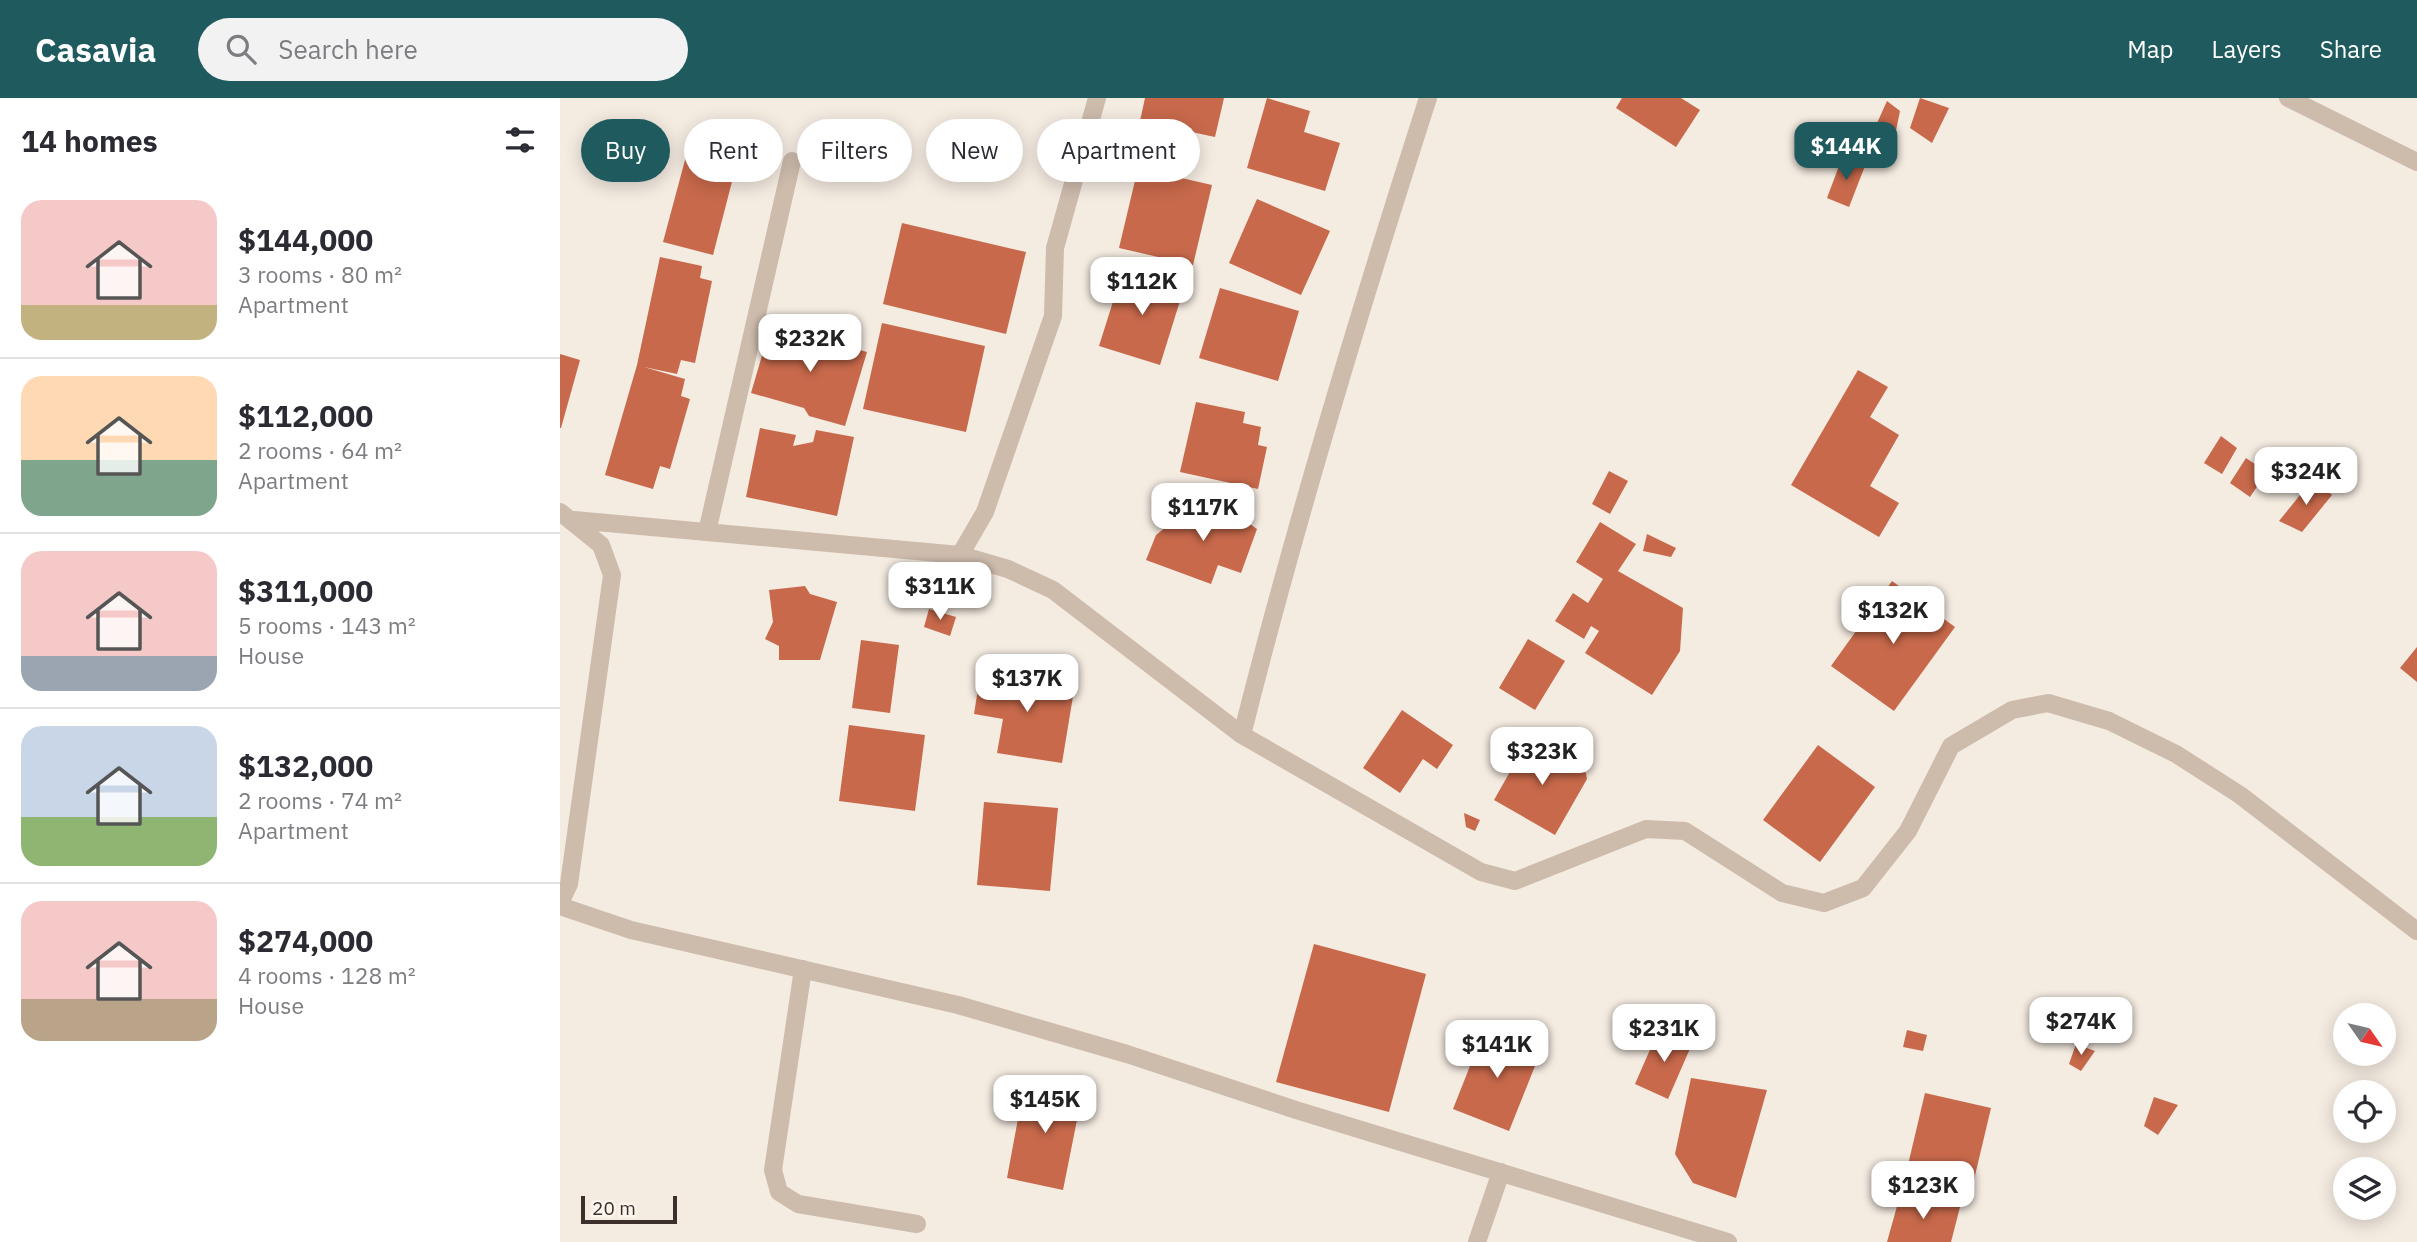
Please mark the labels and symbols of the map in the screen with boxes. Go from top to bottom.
pin: $144K [1797,122,1895,182]
pin: $112K [1093,258,1191,317]
pin: $232K [761,314,859,374]
pin: $324K [2257,448,2355,507]
pin: $117K [1154,484,1252,543]
pin: $311K [891,562,989,622]
pin: $132K [1844,587,1942,646]
pin: $137K [978,654,1076,714]
pin: $323K [1493,728,1591,787]
pin: $274K [2032,998,2130,1057]
north arrow [2333,1003,2396,1066]
pin: $231K [1615,1004,1713,1064]
pin: $141K [1448,1020,1546,1080]
pin: $145K [996,1076,1094,1135]
pin: $123K [1874,1162,1972,1221]
scale bar [581,1193,677,1225]

